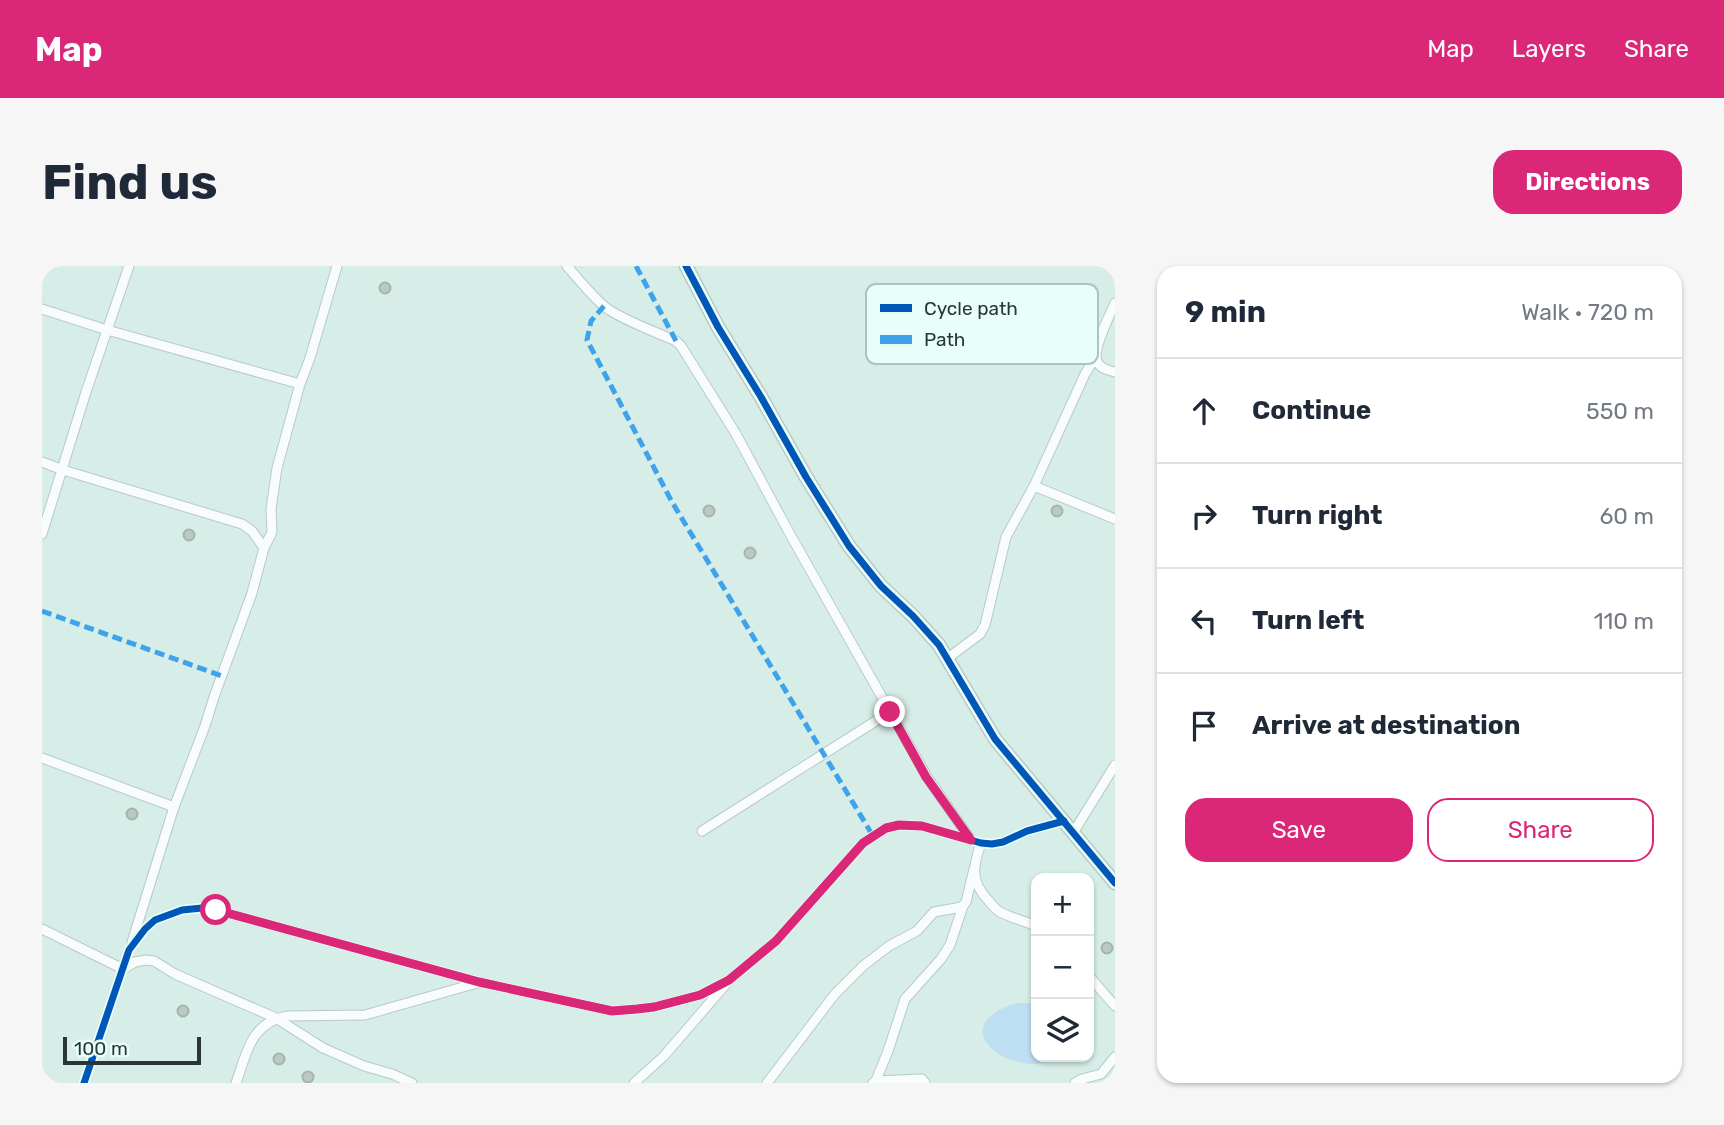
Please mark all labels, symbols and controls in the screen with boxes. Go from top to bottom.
text: Map [35,30,103,69]
text: Map [1427,35,1474,63]
text: Layers [1512,35,1586,63]
text: Share [1624,35,1689,63]
button: Directions [1493,150,1682,214]
text: Find us [42,153,218,211]
legend [866,284,1098,364]
text: 9 min [1185,294,1266,330]
text: Cycle path [924,297,1018,320]
text: Walk · 720 m [1521,298,1654,326]
text: Path [924,328,965,351]
icon: ahead [1185,392,1223,430]
text: Continue [1252,395,1371,426]
text: 550 m [1586,397,1654,425]
icon: right [1185,497,1223,535]
text: Turn right [1252,500,1382,531]
text: 60 m [1599,502,1654,530]
icon: left [1185,602,1223,640]
text: Turn left [1252,605,1364,636]
text: 110 m [1594,607,1654,635]
route end [874,696,905,727]
icon: arrive [1185,707,1223,745]
text: Arrive at destination [1252,710,1520,741]
button: Save [1185,798,1413,862]
button: Share [1427,798,1654,862]
map controls [1031,873,1094,1062]
button: + [1031,873,1094,936]
route start [200,894,231,925]
button: − [1031,936,1094,999]
button: layers [1031,999,1094,1062]
scale bar [63,1034,201,1066]
text: 100 m [74,1037,128,1060]

